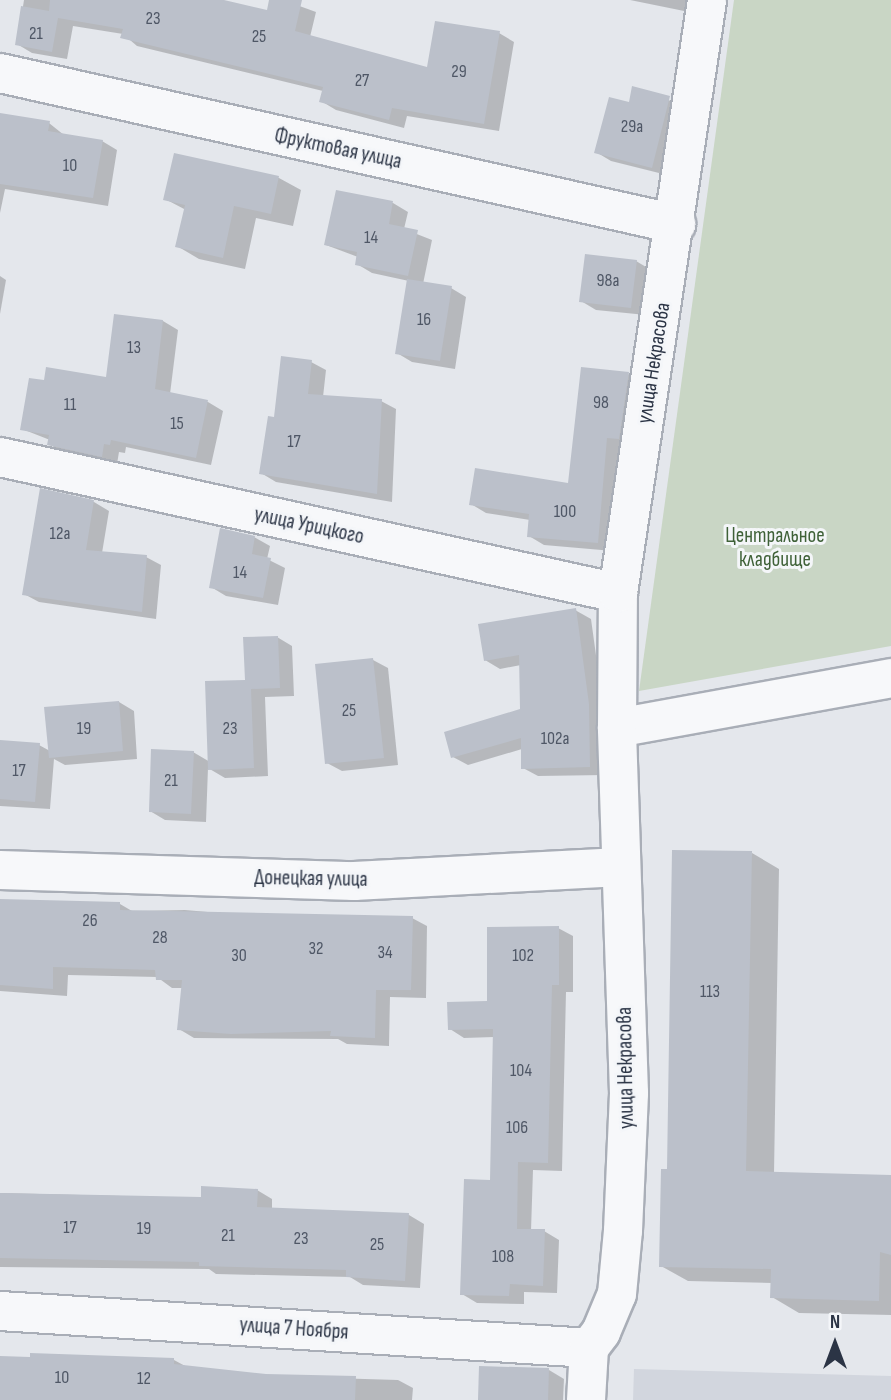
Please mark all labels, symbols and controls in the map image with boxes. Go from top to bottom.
house number: 23 [146,8,160,30]
house number: 21 [29,23,43,45]
house number: 25 [252,26,266,48]
house number: 29 [451,61,467,83]
house number: 27 [355,70,369,92]
house number: 29а [621,116,643,138]
street label: Фруктовая улица [272,123,404,175]
house number: 10 [63,155,77,177]
house number: 14 [364,227,378,249]
house number: 98а [597,270,619,292]
street label: улица Некрасова [632,301,676,425]
house number: 16 [417,309,431,331]
house number: 13 [127,337,141,359]
house number: 98 [593,392,609,414]
house number: 11 [64,394,76,416]
house number: 15 [170,413,184,435]
house number: 17 [287,431,301,453]
house number: 100 [554,501,576,523]
street label: улица Урицкого [252,502,366,550]
house number: 12а [50,523,70,545]
park label: Центральное кладбище [725,523,825,573]
house number: 14 [233,562,247,584]
house number: 25 [342,700,356,722]
house number: 19 [77,718,91,740]
house number: 23 [223,718,237,740]
house number: 102а [541,728,569,750]
house number: 17 [12,760,26,782]
house number: 21 [164,770,178,792]
street label: Донецкая улица [254,865,368,893]
house number: 26 [82,910,98,932]
house number: 28 [152,927,168,949]
house number: 32 [309,938,323,960]
house number: 34 [377,942,393,964]
house number: 30 [231,945,247,967]
house number: 102 [512,945,534,967]
house number: 113 [700,981,720,1003]
street label: улица Некрасова [612,1007,640,1129]
house number: 104 [510,1060,532,1082]
house number: 106 [506,1117,528,1139]
house number: 17 [63,1217,77,1239]
house number: 19 [137,1218,151,1240]
house number: 21 [221,1225,235,1247]
house number: 23 [294,1228,308,1250]
house number: 25 [370,1234,384,1256]
house number: 108 [492,1246,514,1268]
north arrow [800,1309,870,1379]
text: N [830,1311,840,1334]
street label: улица 7 Ноября [239,1313,349,1345]
house number: 10 [55,1367,69,1389]
house number: 12 [137,1368,151,1390]

